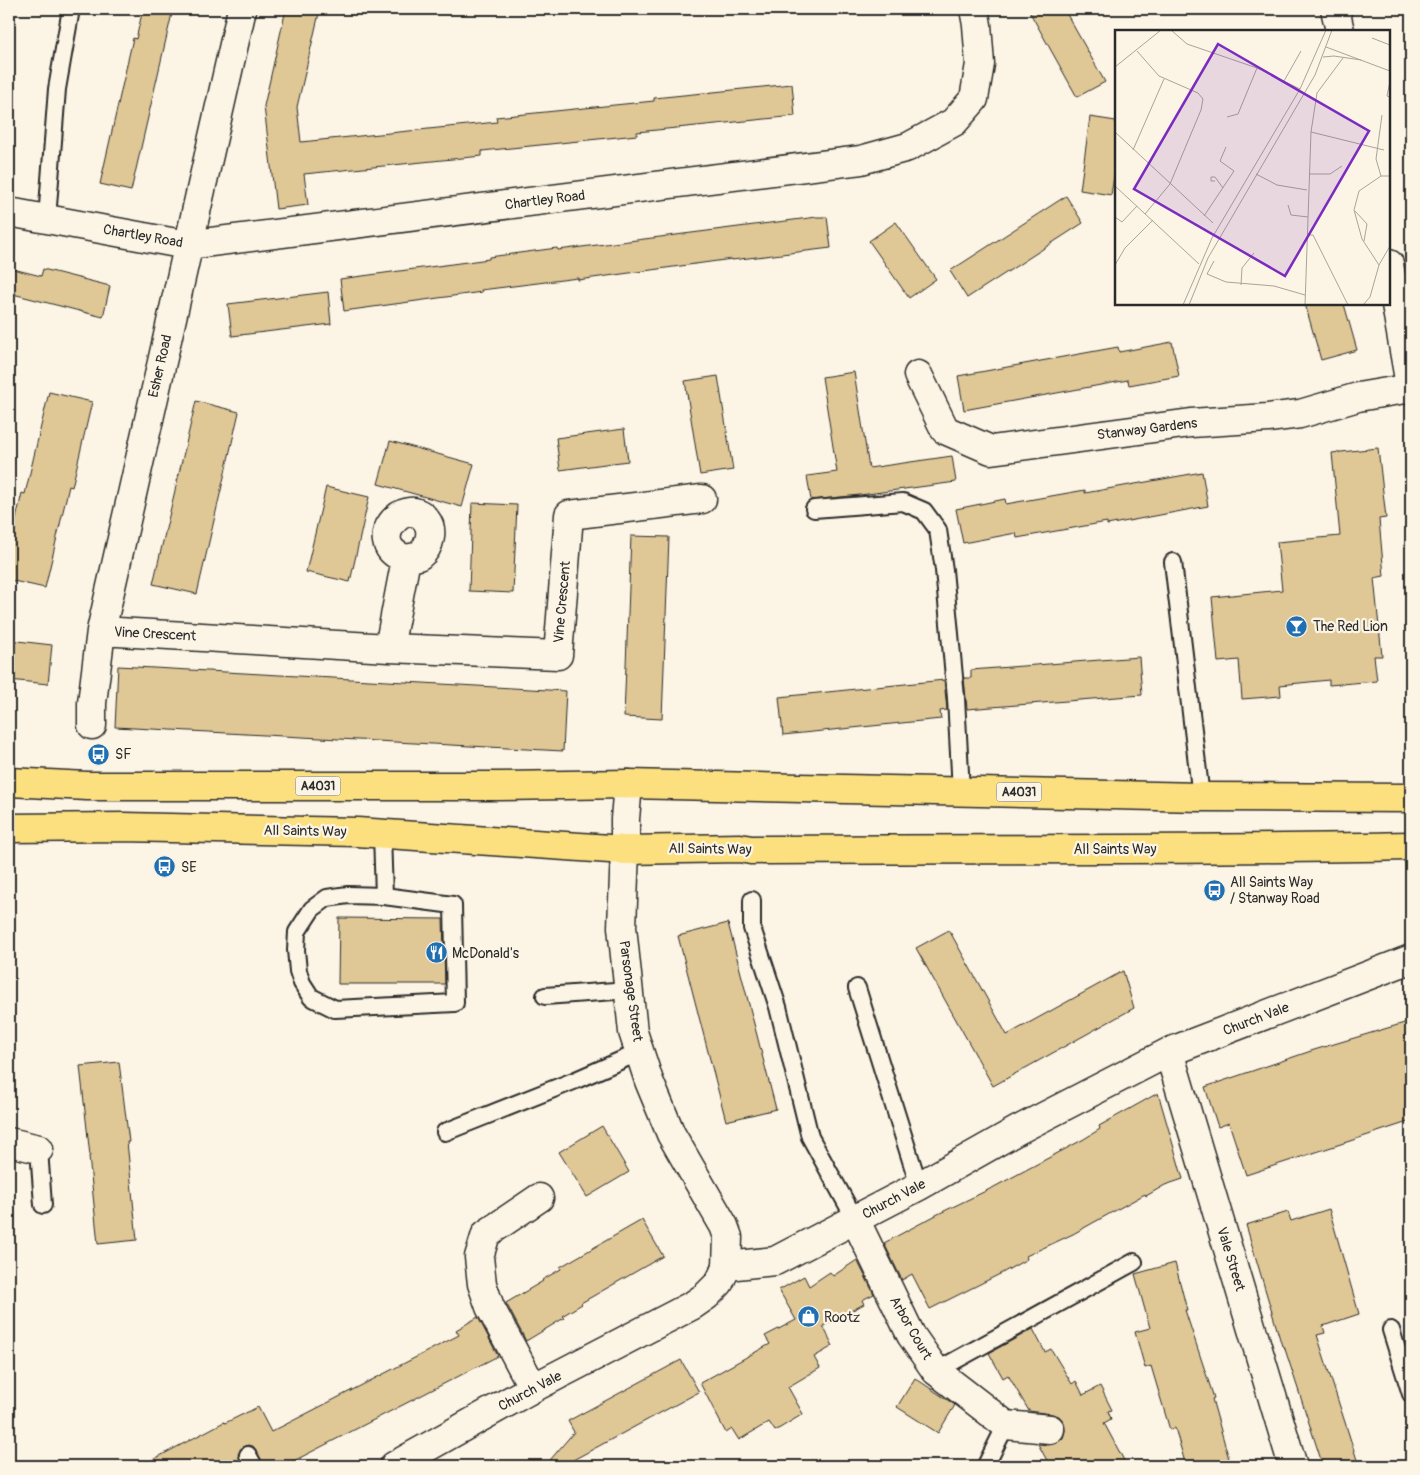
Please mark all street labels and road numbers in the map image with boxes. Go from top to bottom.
street label: Chartley Road [504,187,586,213]
street label: Chartley Road [102,221,184,251]
street label: Esher Road [145,333,176,399]
street label: Stanway Gardens [1096,414,1199,444]
street label: Vine Crescent [550,560,574,644]
street label: Vine Crescent [113,623,197,645]
road number: A4031 [296,776,340,796]
road number: A4031 [996,782,1042,802]
street label: All Saints Way [263,822,347,840]
street label: All Saints Way [668,840,752,858]
street label: All Saints Way [1074,841,1157,858]
street label: Parsonage Street [616,939,647,1043]
street label: Church Vale [1221,999,1291,1039]
street label: Church Vale [860,1175,929,1223]
street label: Vale Street [1213,1225,1249,1293]
street label: Arbor Court [886,1293,936,1363]
street label: Church Vale [496,1367,565,1415]

